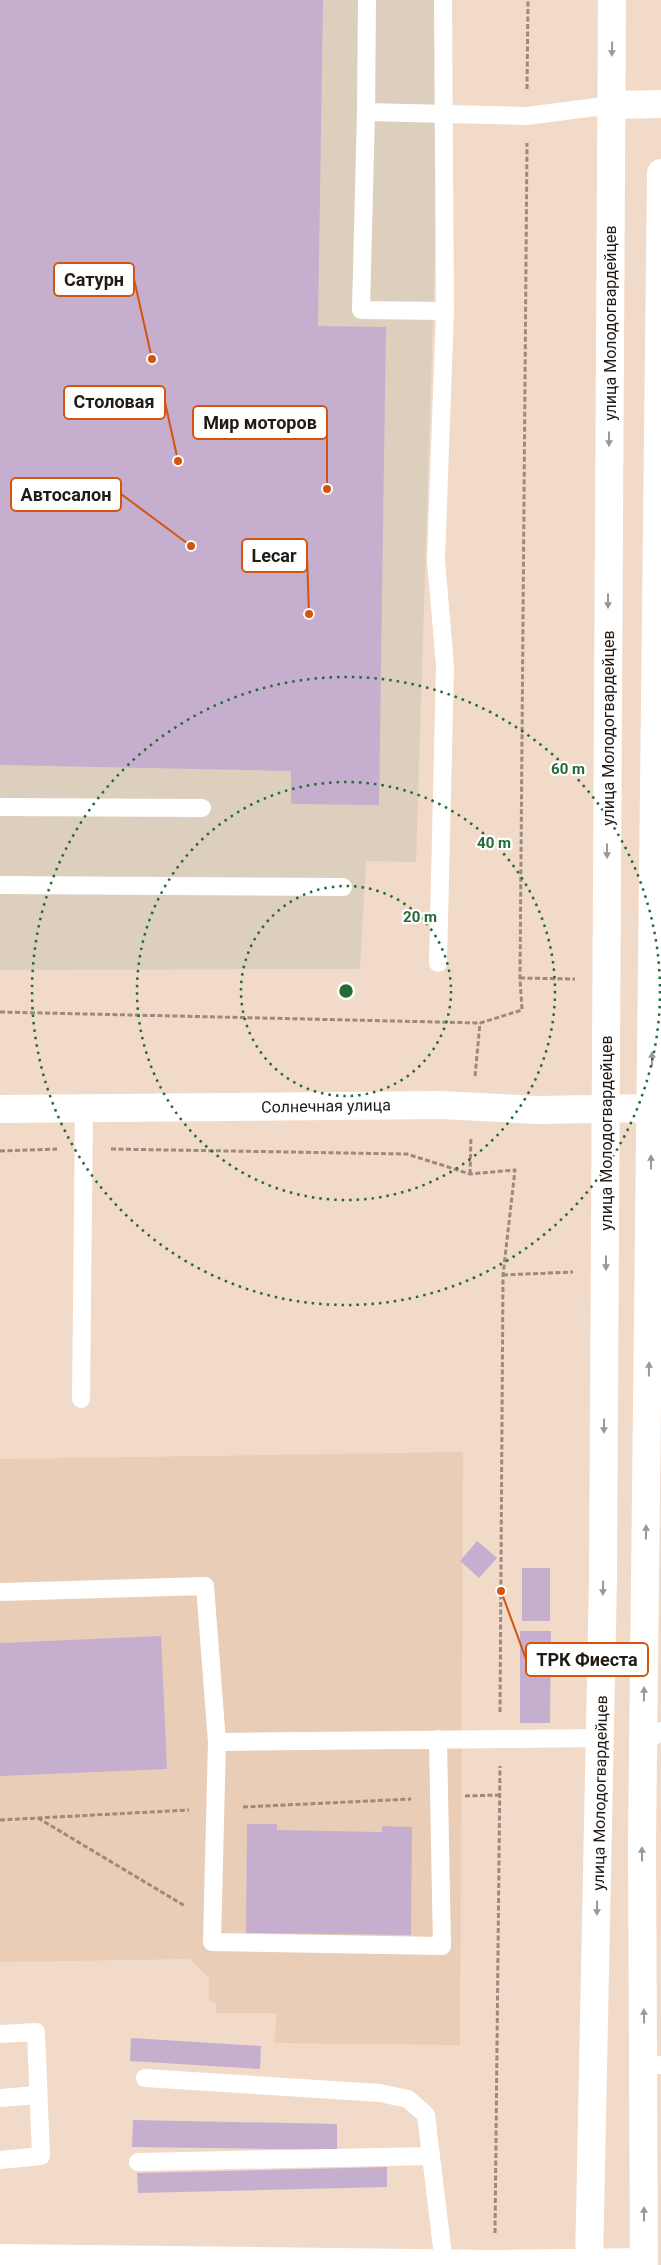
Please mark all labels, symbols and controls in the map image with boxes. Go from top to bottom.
one-way arrow [608,41,616,57]
street label: улица Молодогвардейцев [601,225,620,421]
callout: Сатурн [54,263,134,296]
text: Сатурн [64,269,124,290]
callout: Столовая [64,386,165,419]
text: Столовая [74,391,154,412]
callout: Мир моторов [193,406,327,439]
text: Мир моторов [203,412,317,433]
one-way arrow [605,431,613,447]
callout: Автосалон [11,478,121,511]
text: Автосалон [21,484,111,505]
callout: Lecar [242,539,307,572]
text: Lecar [251,545,297,566]
one-way arrow [604,593,612,609]
street label: улица Молодогвардейцев [599,630,618,826]
text: 60 m [551,760,585,778]
text: 40 m [477,834,511,852]
one-way arrow [603,843,611,859]
text: 20 m [403,908,437,926]
centre of rings [337,982,355,1000]
street label: улица Молодогвардейцев [597,1035,616,1231]
one-way arrow [648,1051,656,1067]
street label: Солнечная улица [261,1095,391,1117]
one-way arrow [647,1154,655,1170]
one-way arrow [602,1256,610,1272]
one-way arrow [645,1361,653,1377]
one-way arrow [600,1418,608,1434]
one-way arrow [643,1524,651,1540]
one-way arrow [599,1581,607,1597]
callout: ТРК Фиеста [526,1643,648,1676]
text: ТРК Фиеста [536,1649,638,1670]
one-way arrow [640,1686,648,1702]
street label: улица Молодогвардейцев [589,1695,611,1891]
one-way arrow [638,1845,646,1861]
one-way arrow [593,1900,601,1916]
one-way arrow [640,2008,648,2024]
one-way arrow [640,2205,648,2221]

